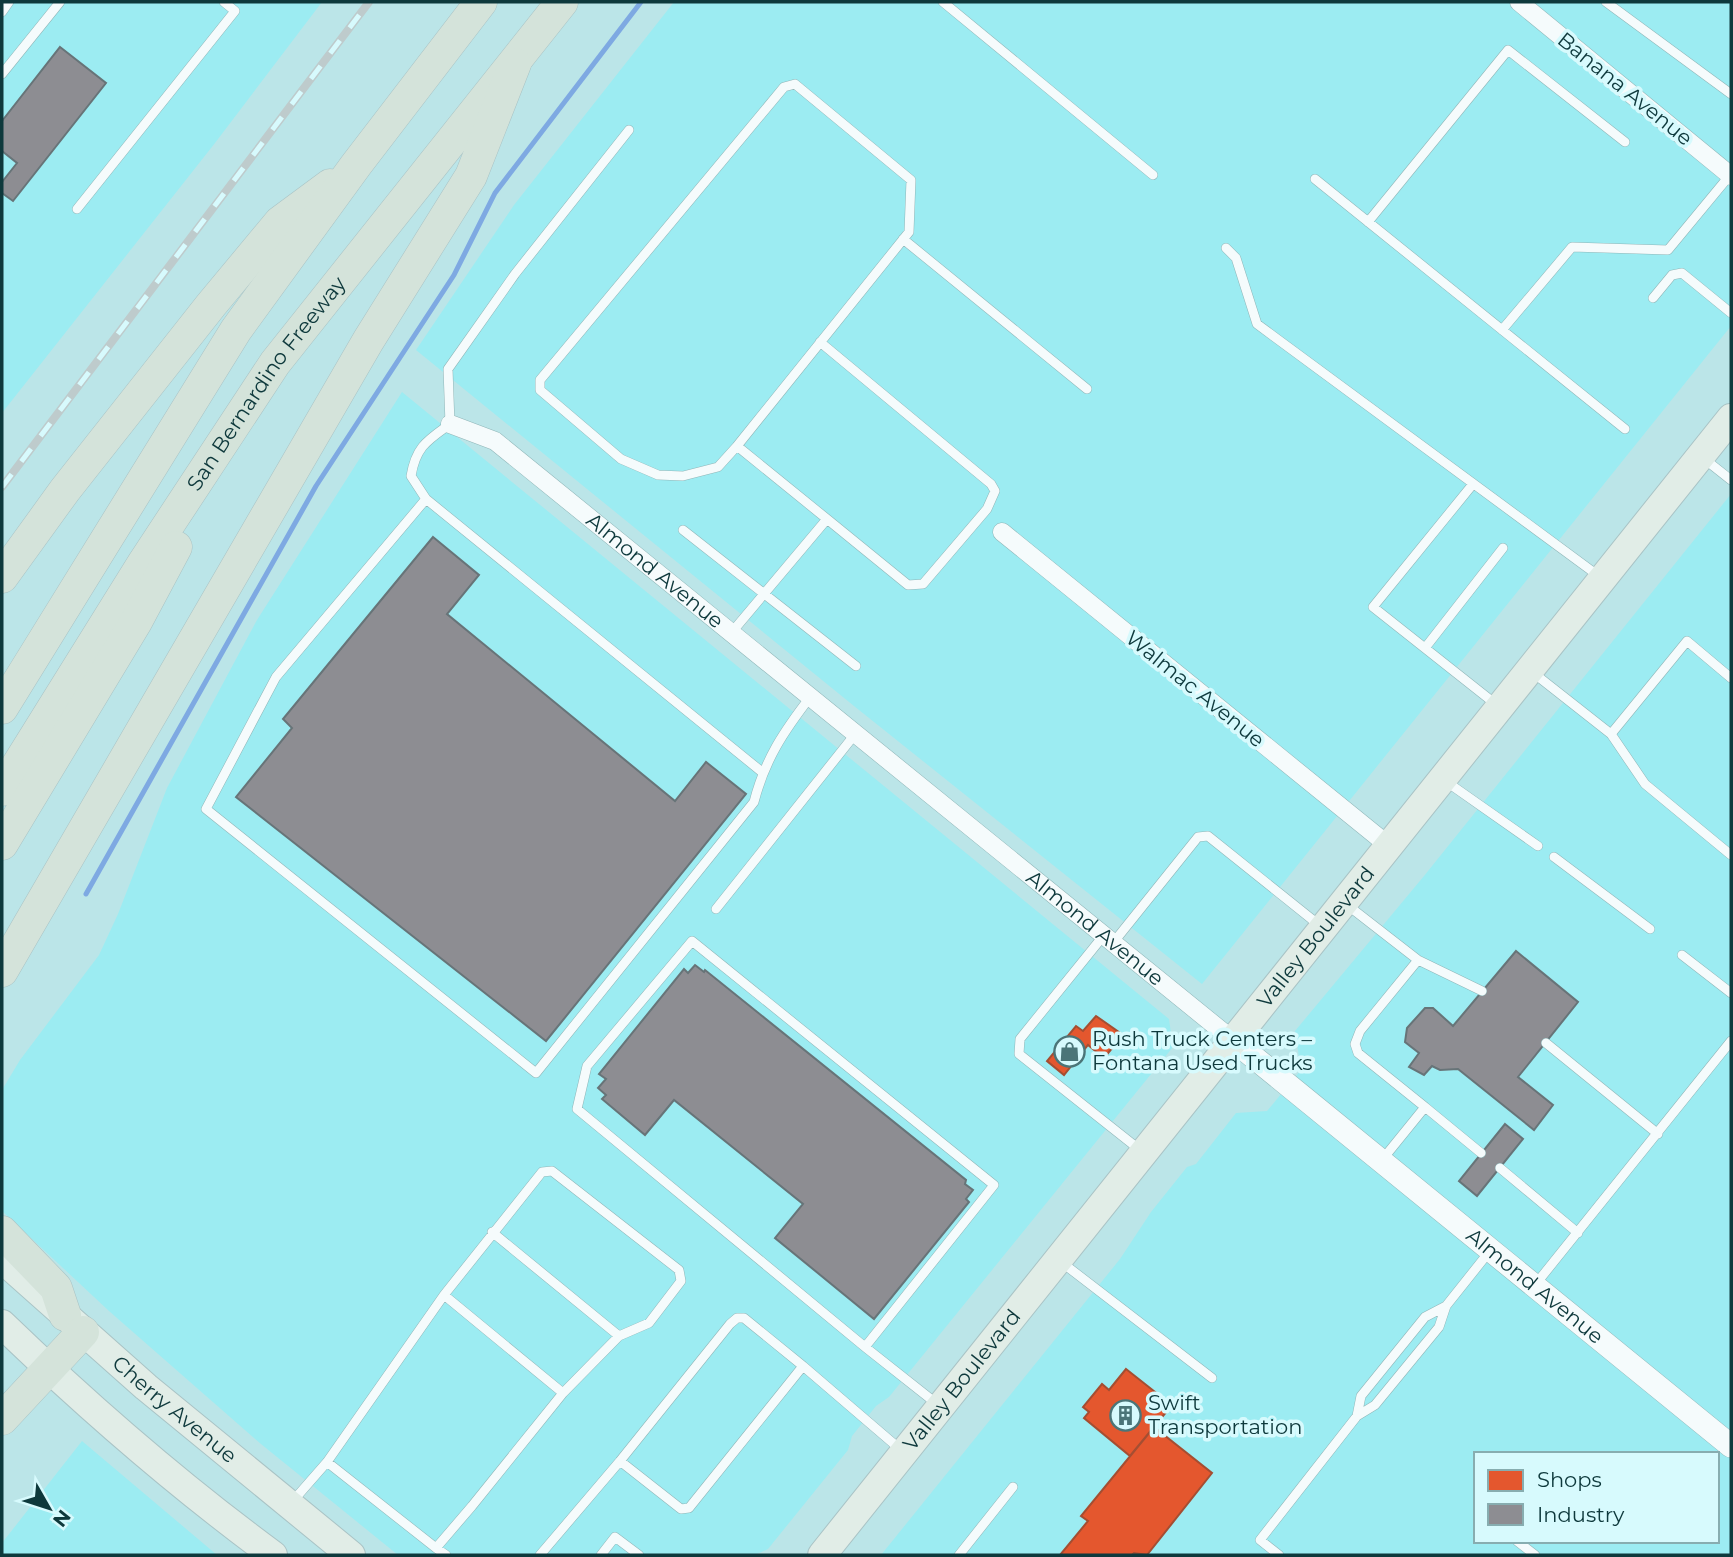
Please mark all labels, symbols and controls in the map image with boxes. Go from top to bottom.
street label: Banana Avenue [1553,27,1698,151]
street label: San Bernardino Freeway [181,271,351,495]
street label: Almond Avenue [582,507,729,633]
street label: Walmac Avenue [1121,625,1270,752]
street label: Valley Boulevard [1252,861,1380,1013]
street label: Almond Avenue [1022,865,1169,991]
place label: Rush Truck Centers – Fontana Used Trucks [1092,1026,1313,1075]
shop icon: Rush Truck Centers – Fontana Used Trucks [1052,1034,1086,1068]
street label: Almond Avenue [1462,1223,1609,1349]
street label: Valley Boulevard [897,1304,1025,1455]
street label: Cherry Avenue [107,1350,242,1468]
place label: Swift Transportation [1148,1390,1302,1439]
building icon: Swift Transportation [1108,1398,1142,1432]
legend [1474,1452,1719,1543]
text: Shops [1537,1467,1602,1492]
north arrow [14,1473,84,1543]
text: Industry [1537,1502,1625,1527]
text: N [48,1505,76,1532]

